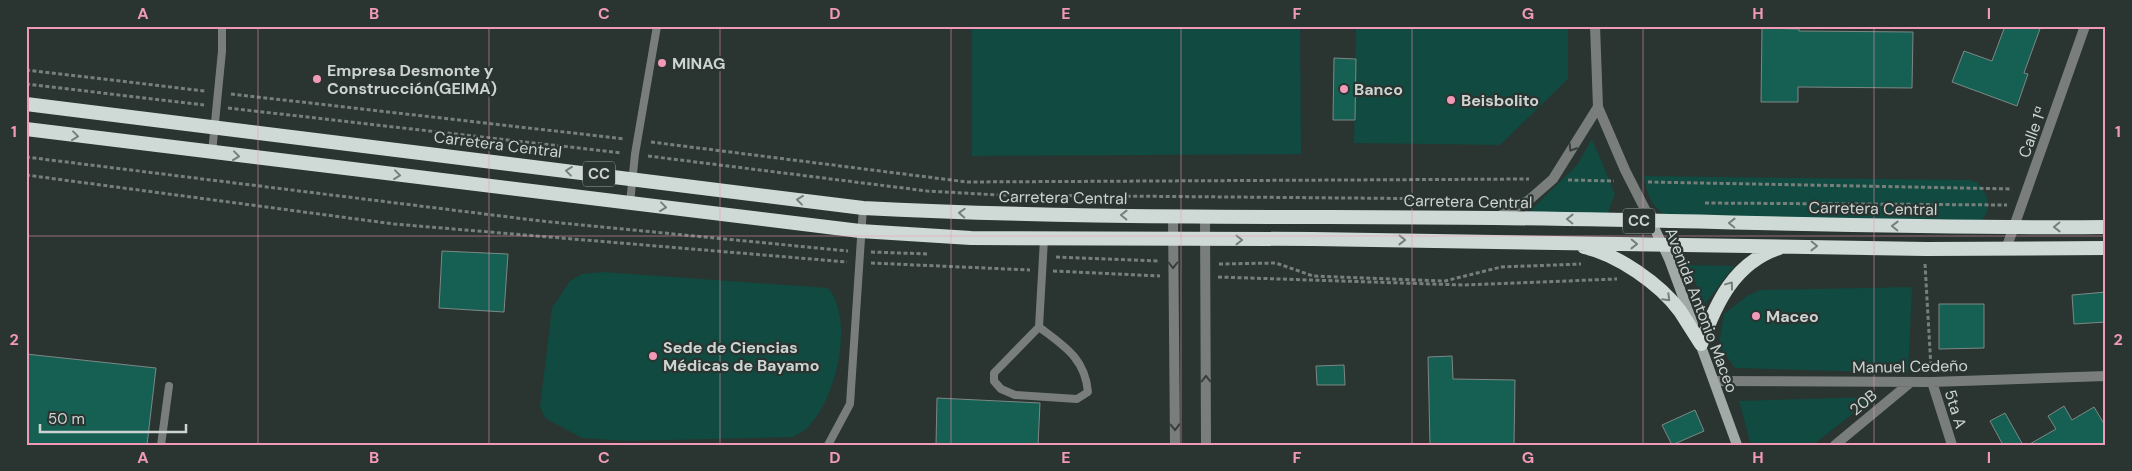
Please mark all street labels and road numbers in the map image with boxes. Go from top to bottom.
street label: Calle 1ª [2013,104,2051,161]
street label: Carretera Central [433,126,563,163]
road number: CC [583,162,615,186]
street label: Carretera Central [998,186,1128,209]
street label: Carretera Central [1403,190,1533,213]
street label: Carretera Central [1808,197,1938,220]
road number: CC [1623,208,1655,234]
street label: Avenida Antonio Maceo [1660,225,1743,396]
street label: Manuel Cedeño [1852,355,1968,378]
street label: 20B [1845,385,1881,420]
street label: 5ta A [1940,387,1971,432]

